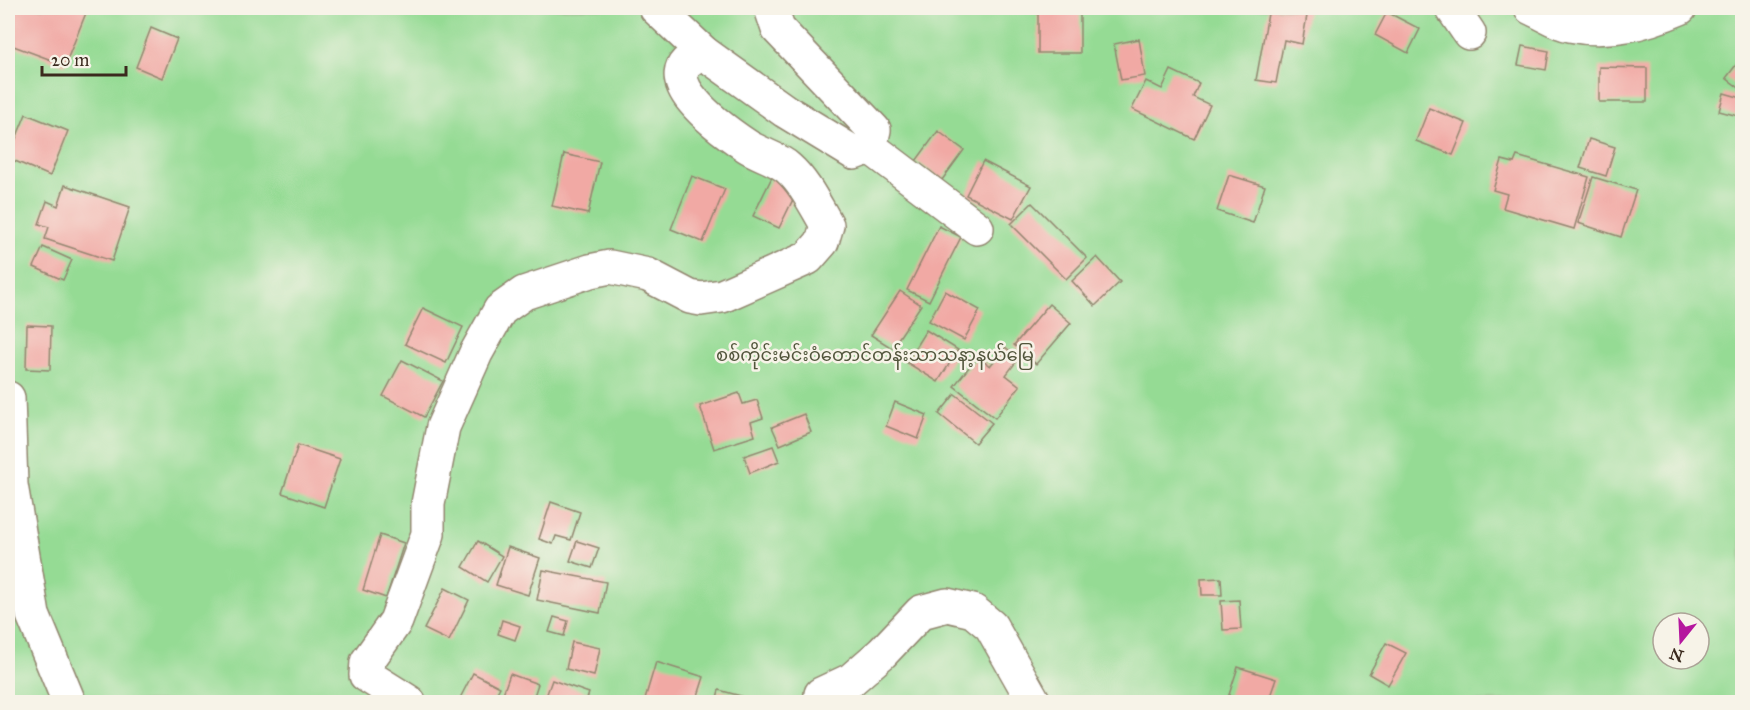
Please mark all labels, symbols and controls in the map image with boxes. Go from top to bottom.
scale bar [42,39,126,77]
text: 20 m [51,49,89,71]
park label: စစ်ကိုင်းမင်းဝံတောင်တန်းသာသနာ့နယ်မြေ [716,341,1034,370]
north arrow [1651,611,1711,671]
text: N [1667,644,1686,666]

